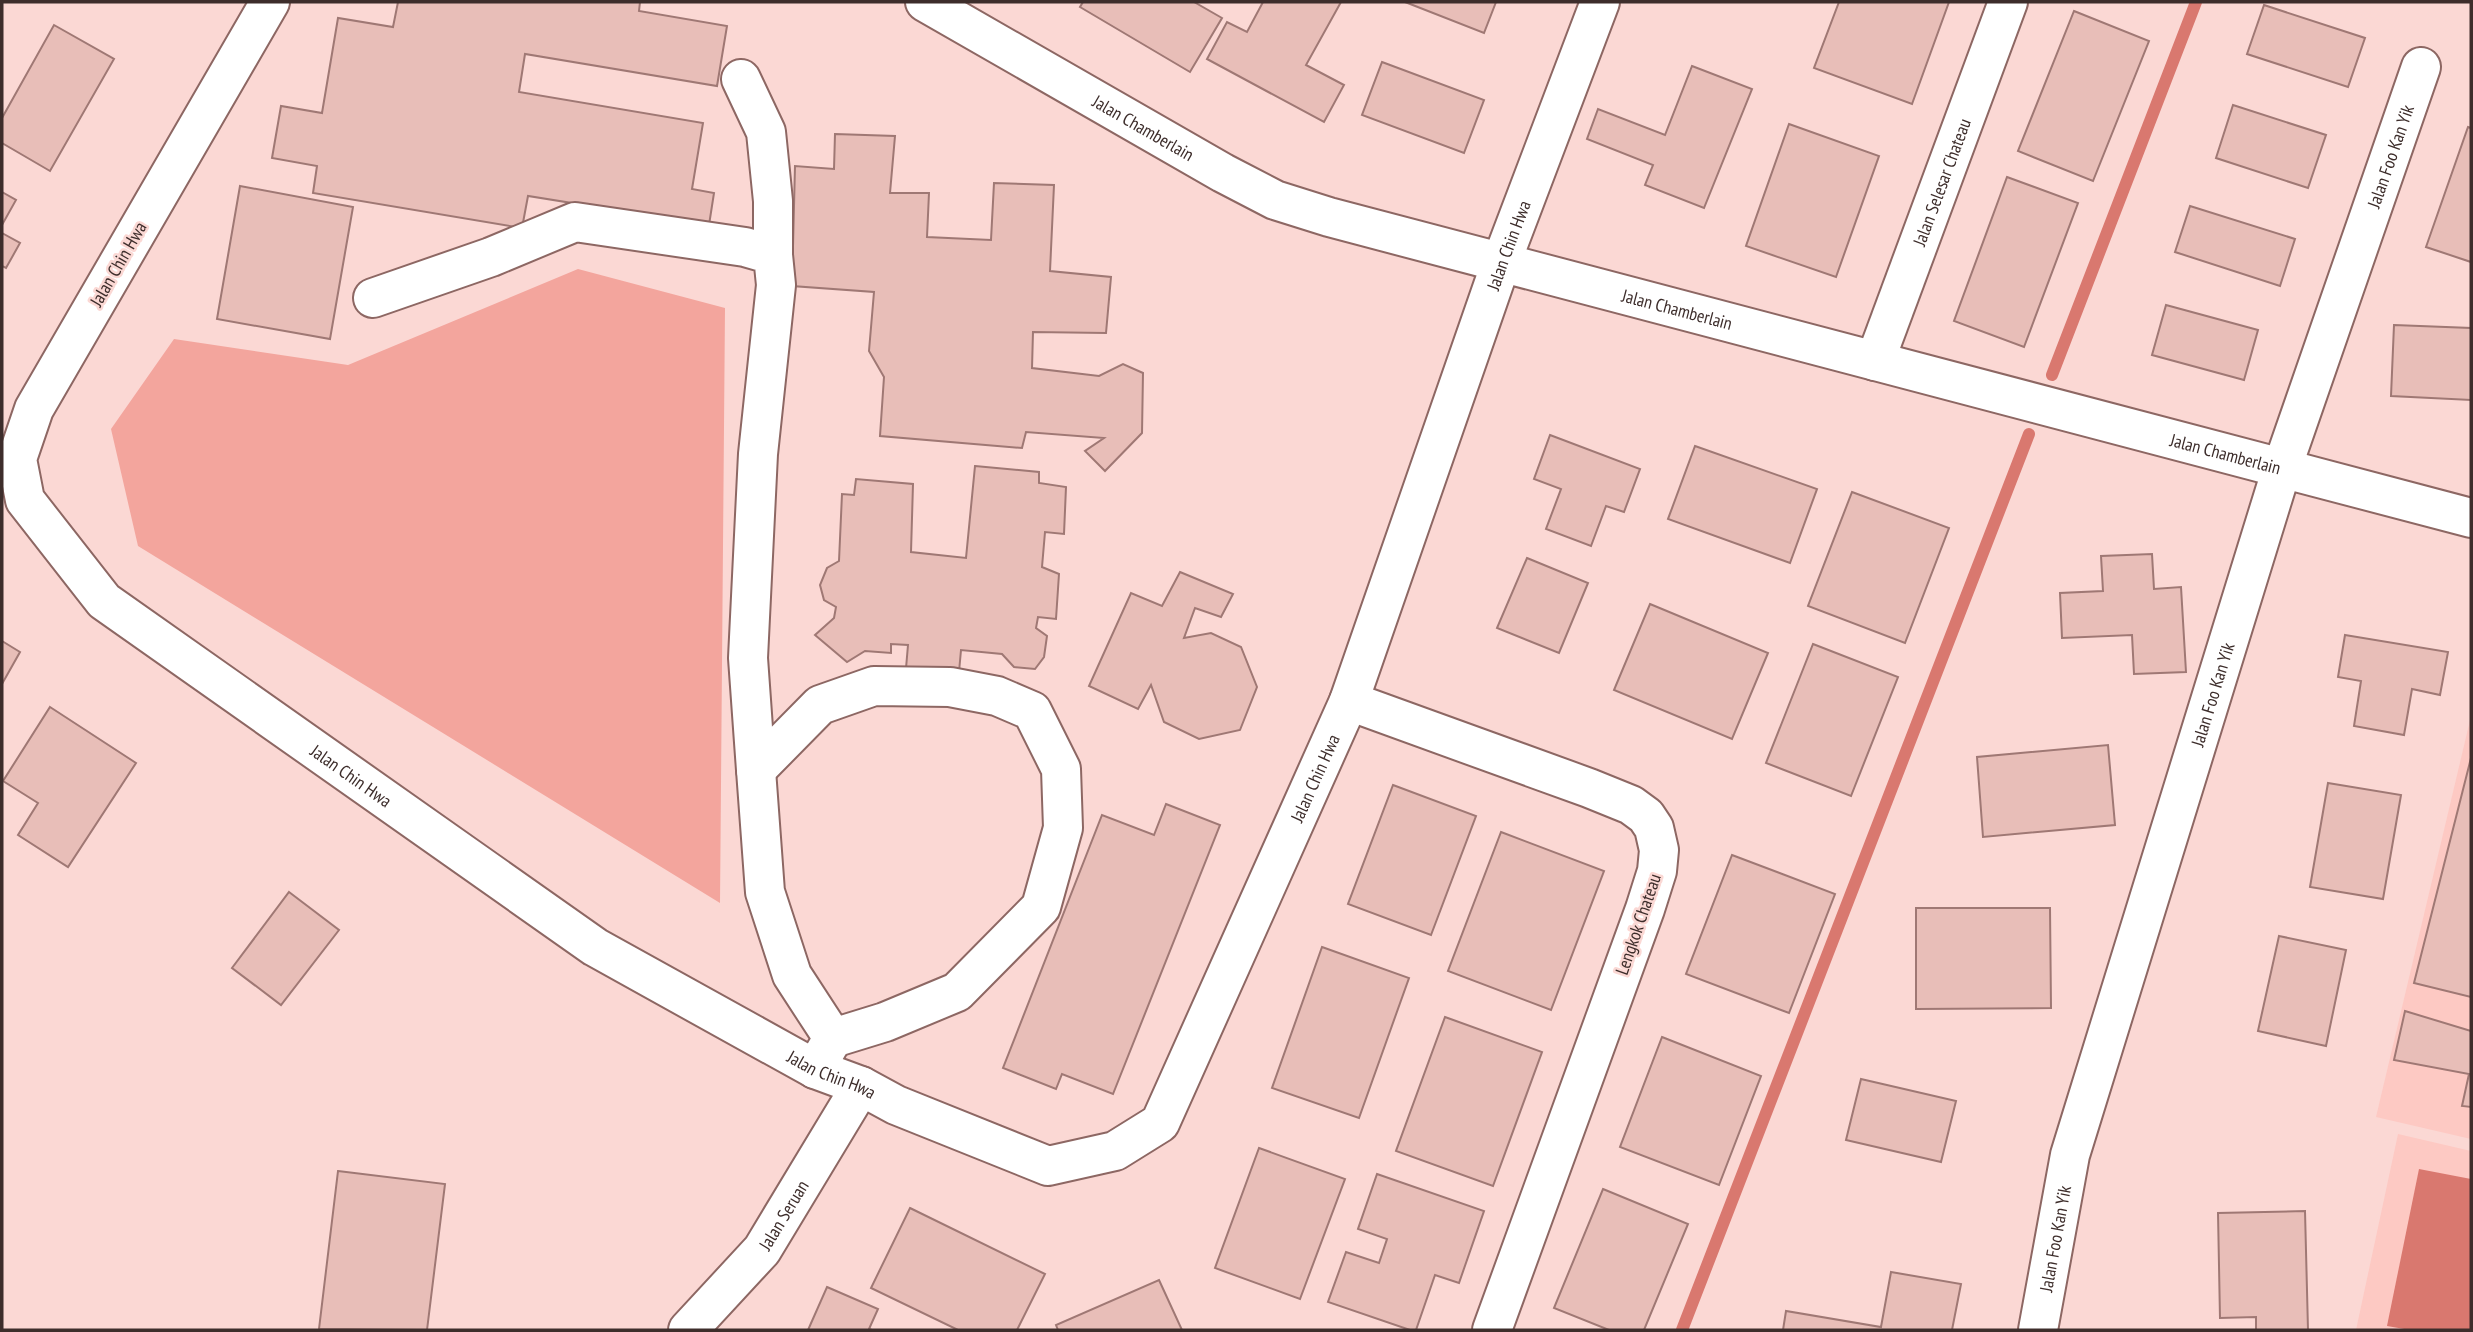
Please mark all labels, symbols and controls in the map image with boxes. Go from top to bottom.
street label: Jalan Chamberlain [1088,89,1198,166]
street label: Jalan Foo Kan Yik [2361,101,2419,212]
street label: Jalan Selesar Chateau [1907,115,1975,250]
street label: Jalan Chin Hwa [1481,197,1535,294]
street label: Jalan Chin Hwa [84,218,151,311]
street label: Jalan Chamberlain [1619,283,1735,334]
street label: Jalan Chamberlain [2167,428,2283,479]
street label: Jalan Foo Kan Yik [2185,640,2239,750]
street label: Jalan Chin Hwa [1284,730,1344,826]
street label: Jalan Chin Hwa [306,738,396,812]
street label: Lengkok Chateau [1610,870,1666,978]
street label: Jalan Chin Hwa [783,1044,880,1103]
street label: Jalan Seruan [753,1176,813,1255]
street label: Jalan Foo Kan Yik [2034,1184,2076,1294]

